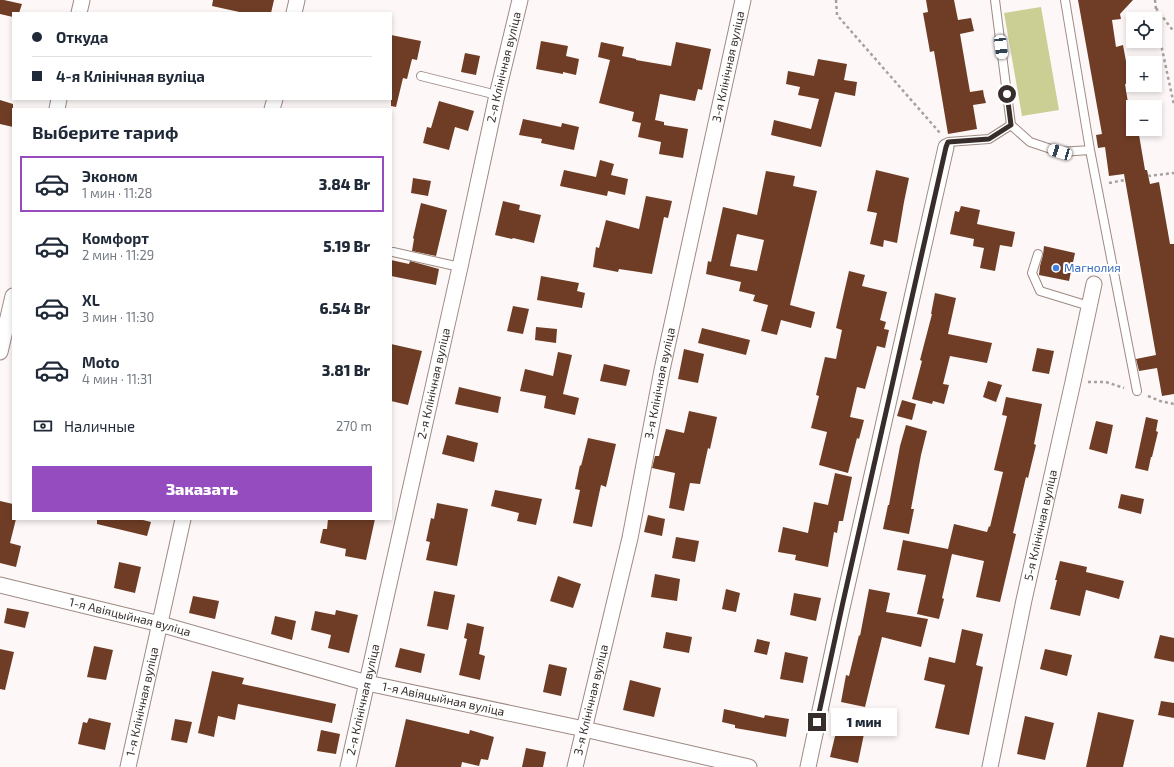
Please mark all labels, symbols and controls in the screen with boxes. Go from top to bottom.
street label: 2-я Клінічная вуліца [483,10,523,124]
street label: 3-я Клінічная вуліца [708,10,746,123]
map controls [1126,12,1162,136]
button: locate [1126,12,1162,48]
text: Откуда [56,28,108,46]
car [994,34,1008,60]
button: + [1126,56,1162,92]
text: 4-я Клінічная вуліца [56,67,205,85]
route start [998,85,1016,103]
button: − [1126,100,1162,136]
text: Выберите тариф [32,121,178,143]
car [1047,143,1073,161]
icon: car [34,166,70,202]
text: Эконом [82,167,138,185]
text: 3.84 Br [319,175,370,193]
text: 1 мин · 11:28 [82,185,152,201]
icon: car [34,228,70,264]
text: Комфорт [82,229,149,247]
text: 5.19 Br [323,237,370,255]
text: 2 мин · 11:29 [82,247,154,263]
place label: Магнолия [1064,260,1121,274]
marker: Магнолия [1051,263,1061,273]
icon: car [34,290,70,326]
text: XL [82,291,100,309]
text: 6.54 Br [320,299,370,317]
text: 3 мин · 11:30 [82,309,154,325]
street label: 2-я Клінічная вуліца [414,326,452,440]
street label: 3-я Клінічная вуліца [641,326,677,440]
icon: car [34,352,70,388]
text: Moto [82,353,120,371]
text: 3.81 Br [322,361,370,379]
text: 4 мин · 11:31 [82,371,153,387]
icon: cash [32,415,54,437]
text: Наличные [64,417,135,435]
text: 270 m [336,418,372,434]
button: Заказать [32,466,372,512]
street label: 5-я Клінічная вуліца [1021,468,1059,582]
street label: 1-я Авіяцыйная вуліца [68,594,193,638]
street label: 2-я Клінічная вуліца [343,642,381,756]
street label: 3-я Клінічная вуліца [570,643,610,757]
street label: 1-я Клінічная вуліца [123,645,160,757]
street label: 1-я Авіяцыйная вуліца [381,678,506,718]
callout: 1 мин [831,708,897,736]
route end [808,713,826,731]
text: 1 мин [846,714,882,730]

